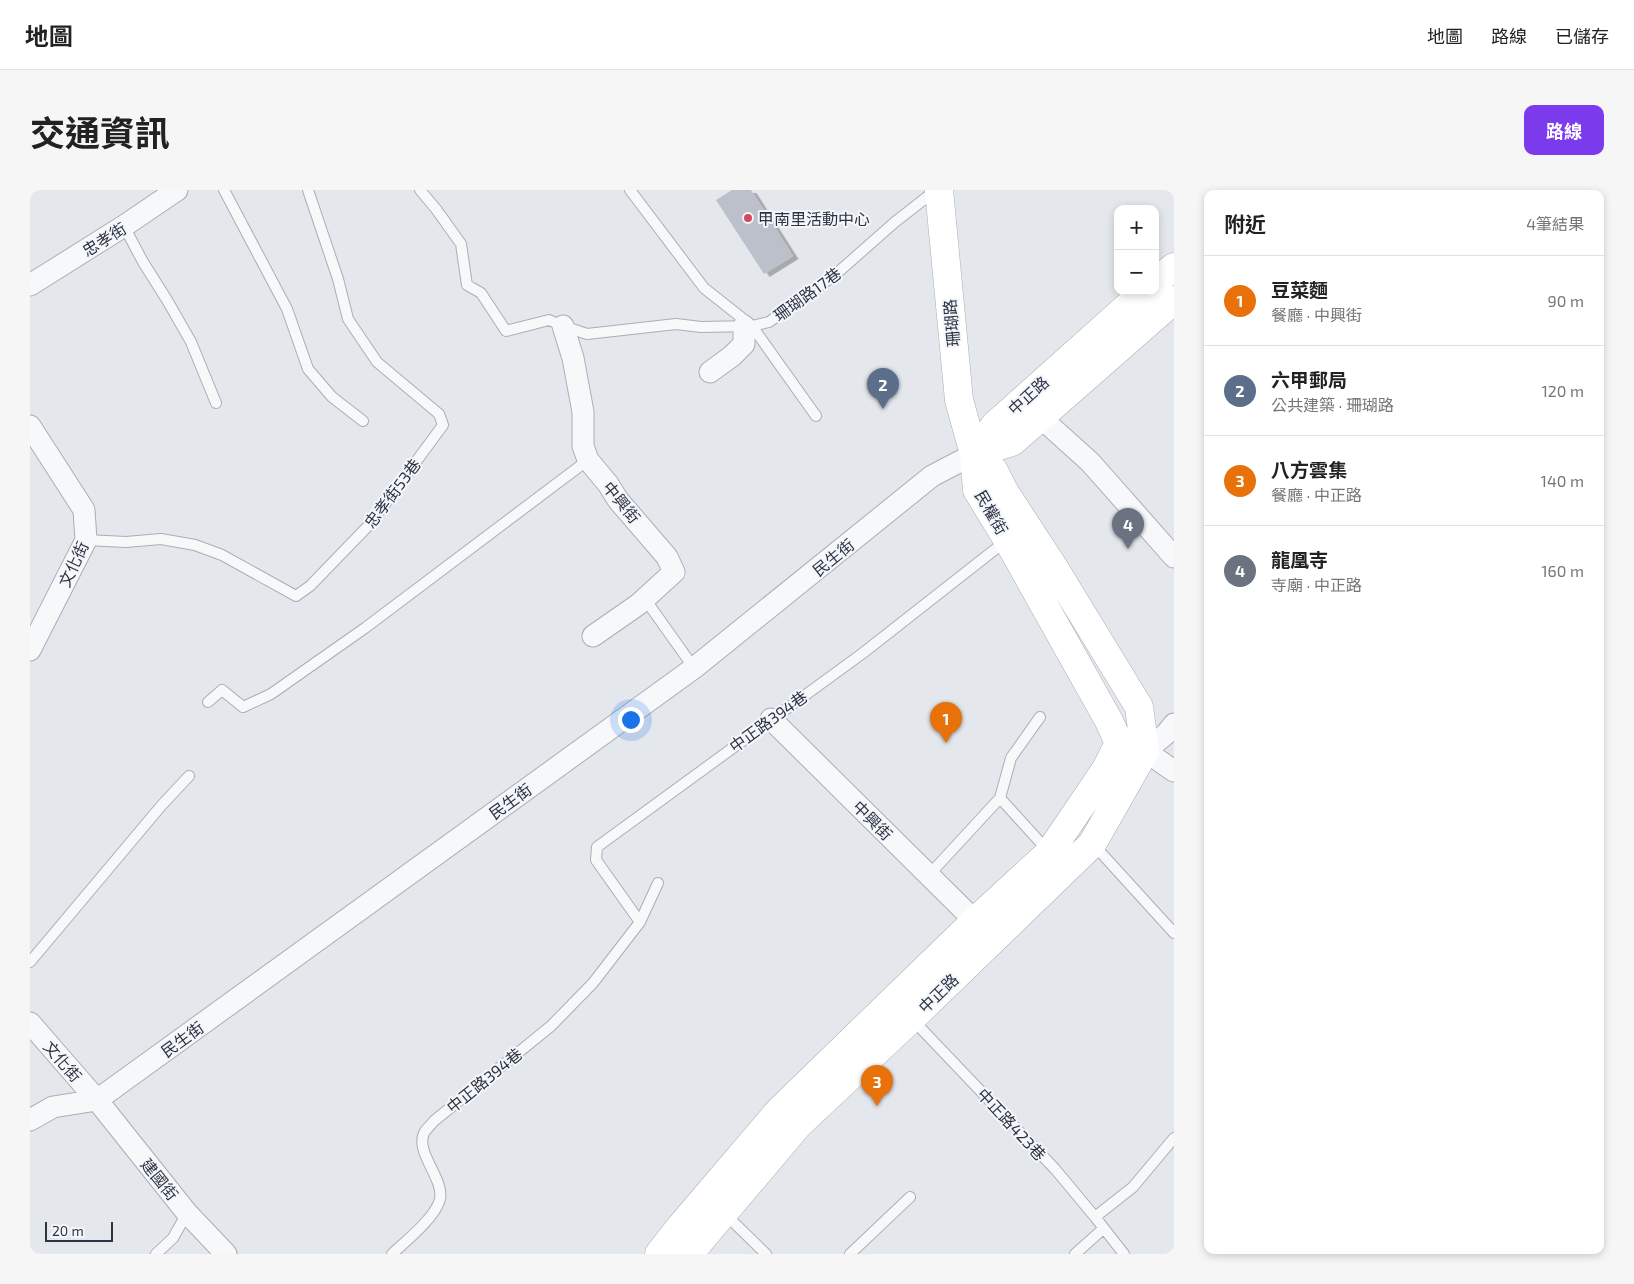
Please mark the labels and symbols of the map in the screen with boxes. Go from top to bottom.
place label: 甲南里活動中心 [758,209,870,228]
marker: 甲南里活動中心 [742,212,754,224]
street label: 忠孝街 [79,218,129,260]
street label: 珊瑚路17巷 [770,263,844,325]
street label: 珊瑚路 [939,298,963,348]
pin: 2 [867,368,899,409]
street label: 中正路 [1004,372,1052,418]
street label: 忠孝街53巷 [360,455,424,531]
street label: 中興街 [600,477,644,527]
street label: 民權街 [972,486,1012,538]
pin: 4 [1112,508,1144,549]
street label: 民生街 [808,535,858,579]
street label: 文化街 [54,538,92,590]
street label: 中正路394巷 [725,686,811,756]
pin: 1 [930,702,962,743]
your location [618,707,644,733]
street label: 民生街 [485,779,535,823]
street label: 中興街 [849,796,897,844]
street label: 中正路 [914,969,962,1017]
street label: 民生街 [157,1017,207,1061]
street label: 文化街 [40,1037,86,1085]
street label: 中正路394巷 [442,1044,526,1116]
pin: 3 [861,1065,893,1106]
street label: 中正路423巷 [974,1084,1050,1164]
street label: 建國街 [138,1154,182,1204]
scale bar [45,1219,112,1242]

